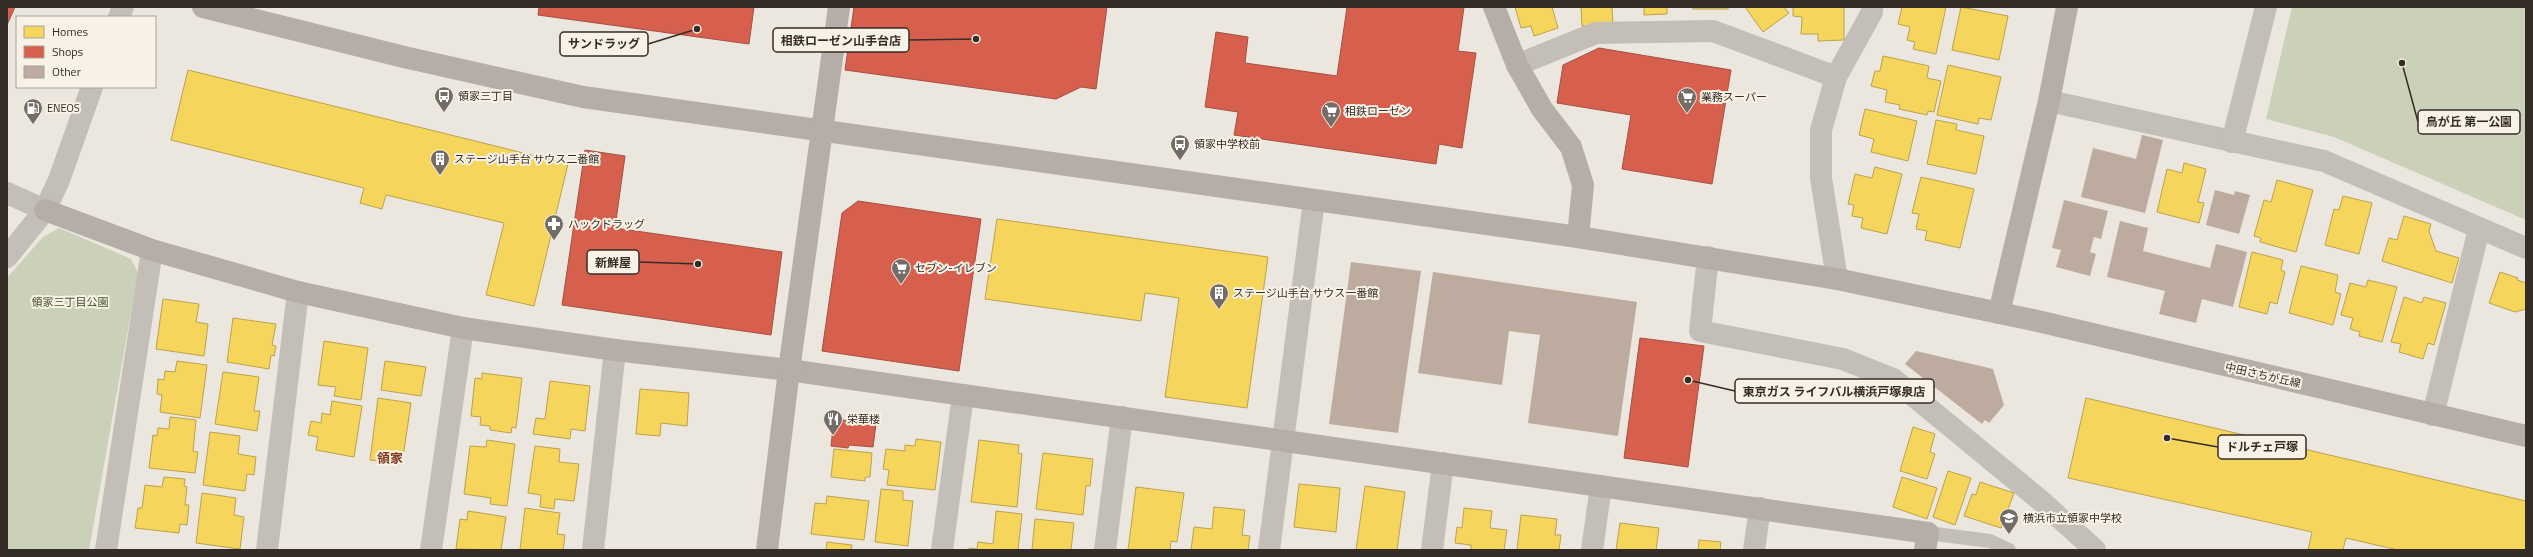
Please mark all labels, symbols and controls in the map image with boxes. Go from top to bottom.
legend [16,16,156,88]
text: Homes [52,22,88,41]
callout: 相鉄ローゼン山手台店 [773,28,909,52]
text: 相鉄ローゼン山手台店 [781,31,901,50]
callout: サンドラッグ [560,32,648,56]
text: サンドラッグ [568,34,640,53]
text: Shops [52,42,84,61]
text: Other [52,62,81,81]
bus stop icon: 領家三丁目 [433,85,455,113]
supermarket icon: 業務スーパー [1676,86,1698,114]
place label: 領家三丁目 [458,88,513,104]
place label: 業務スーパー [1701,89,1767,105]
fuel station icon: ENEOS [22,97,44,125]
place label: ENEOS [47,100,80,116]
supermarket icon: 相鉄ローゼン [1320,100,1342,128]
place label: 相鉄ローゼン [1345,103,1411,119]
callout: 鳥が丘 第一公園 [2418,110,2520,134]
text: 鳥が丘 第一公園 [2426,112,2512,131]
bus stop icon: 領家中学校前 [1169,133,1191,161]
place label: 領家中学校前 [1194,136,1260,152]
building icon: ステージ山手台 サウス二番館 [429,148,451,176]
place label: ステージ山手台 サウス二番館 [454,151,599,167]
pharmacy icon: ハックドラッグ [543,213,565,241]
place label: ハックドラッグ [568,216,645,232]
callout: 新鮮屋 [587,250,639,274]
text: 新鮮屋 [595,253,631,272]
supermarket icon: セブン-イレブン [890,257,912,285]
place label: セブン-イレブン [915,260,997,276]
building icon: ステージ山手台 サウス一番館 [1208,282,1230,310]
place label: ステージ山手台 サウス一番館 [1233,285,1378,301]
park label: 領家三丁目公園 [32,294,109,310]
street label: 中田さちが丘線 [2224,359,2302,391]
callout: 東京ガス ライフバル横浜戸塚泉店 [1735,379,1934,403]
text: 東京ガス ライフバル横浜戸塚泉店 [1743,382,1925,401]
restaurant icon: 栄華楼 [822,408,844,436]
place label: 栄華楼 [847,411,880,427]
callout: ドルチェ戸塚 [2218,435,2306,459]
text: ドルチェ戸塚 [2226,437,2298,456]
district label: 領家 [377,448,403,468]
school or university icon: 横浜市立領家中学校 [1998,507,2020,535]
place label: 横浜市立領家中学校 [2023,510,2122,526]

